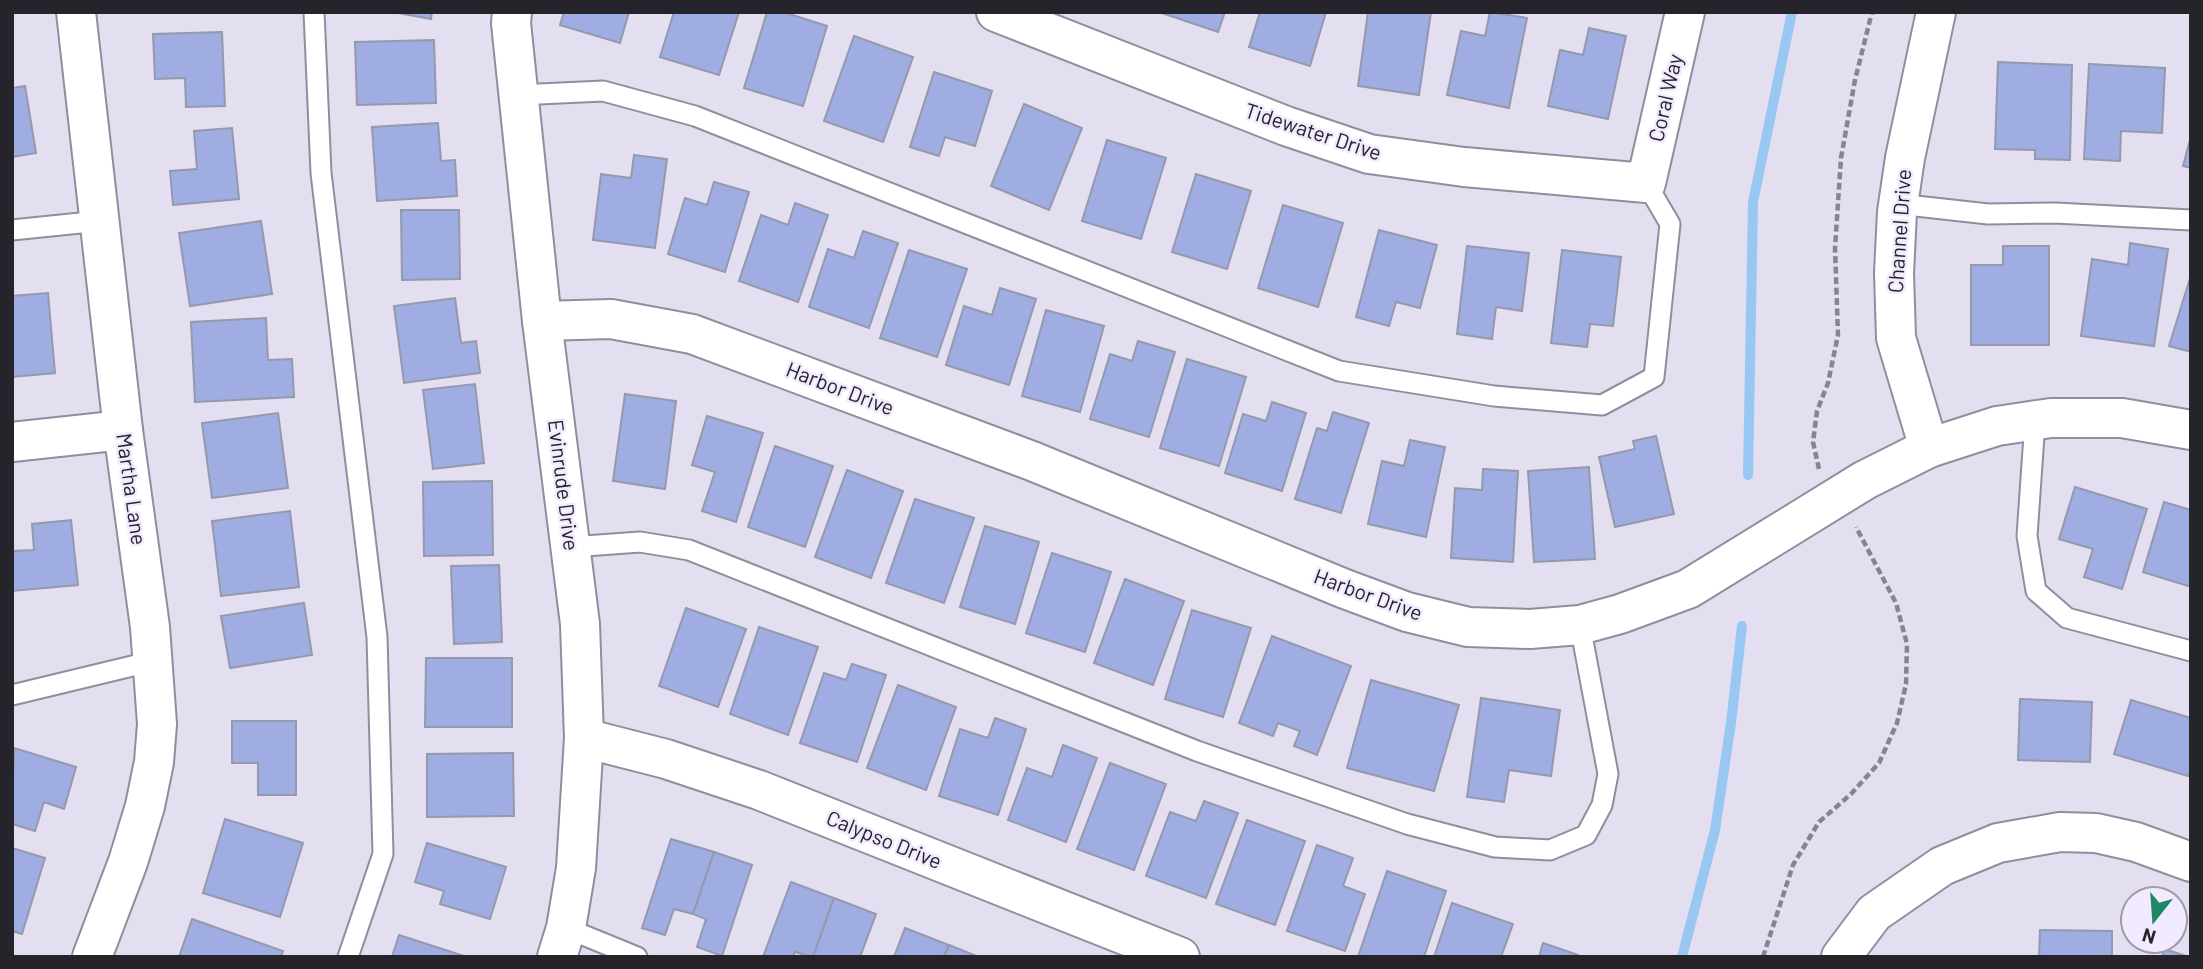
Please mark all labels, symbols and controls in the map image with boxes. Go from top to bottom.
street label: Coral Way [1642,51,1687,144]
street label: Tidewater Drive [1242,97,1385,164]
street label: Channel Drive [1882,168,1915,294]
street label: Harbor Drive [783,356,898,420]
street label: Evinrude Drive [544,418,585,552]
street label: Martha Lane [112,431,153,546]
street label: Harbor Drive [1311,562,1426,625]
street label: Calypso Drive [823,804,946,873]
north arrow [2119,885,2189,955]
text: N [2139,924,2158,950]

